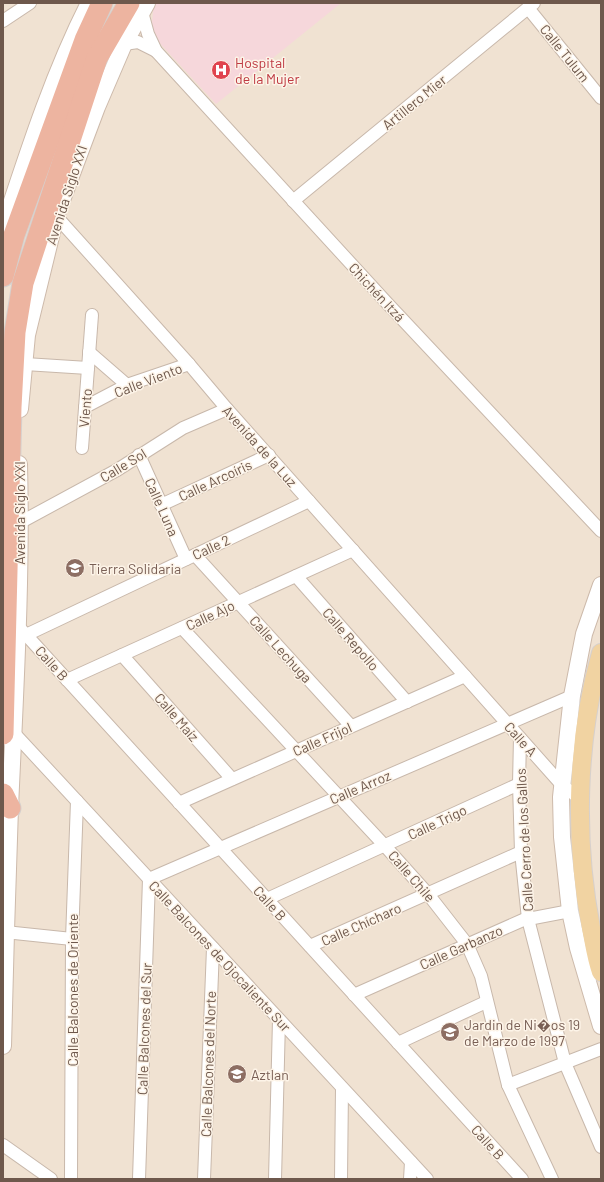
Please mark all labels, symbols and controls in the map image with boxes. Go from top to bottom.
street label: Calle Tulum [537,21,593,85]
place label: Hospital de la Mujer [235,54,300,87]
hospital icon: Hospital de la Mujer [210,59,232,81]
street label: Artillero Mier [378,71,450,133]
street label: Avenida Siglo XXI [42,143,90,247]
street label: Chichén Itzá [345,259,409,325]
street label: Calle Viento [112,359,184,401]
street label: Viento [75,388,95,428]
street label: Avenida de la Luz [219,402,301,490]
street label: Calle Sol [97,445,149,485]
street label: Calle Arcoíris [176,455,255,504]
street label: Avenida Siglo XXI [11,461,28,565]
street label: Calle Luna [142,475,182,539]
street label: Calle 2 [189,531,233,563]
school or university icon: Tierra Solidaria [64,557,86,579]
place label: Tierra Solidaria [89,560,181,577]
street label: Calle Ajo [183,596,237,634]
street label: Calle Repollo [319,604,383,674]
street label: Calle Lechuga [246,612,316,686]
street label: Calle B [32,642,72,684]
street label: Calle Maíz [151,689,203,745]
street label: Calle Frijol [290,718,354,760]
street label: Calle A [501,718,541,760]
street label: Calle Arroz [327,767,393,807]
street label: Calle Cerro de los Gallos [512,768,536,912]
street label: Calle Trigo [405,801,469,843]
street label: Calle Chile [385,847,439,905]
street label: Calle Balcones de Ojocaliente Sur [145,877,295,1035]
street label: Calle B [250,882,290,924]
street label: Calle Chícharo [318,899,404,949]
street label: Calle Balcones de Oriente [64,913,81,1067]
street label: Calle Garbanzo [417,921,505,973]
street label: Calle Balcones del Sur [133,963,155,1095]
street label: Calle Balcones del Norte [197,991,219,1137]
place label: Jardin de Ni�os 19 de Marzo de 1997 [464,1016,580,1049]
school or university icon: Jardin de Ni�os 19 de Marzo de 1997 [439,1021,461,1043]
school or university icon: Aztlan [226,1063,248,1085]
place label: Aztlan [251,1066,289,1083]
street label: Calle B [468,1121,508,1163]

